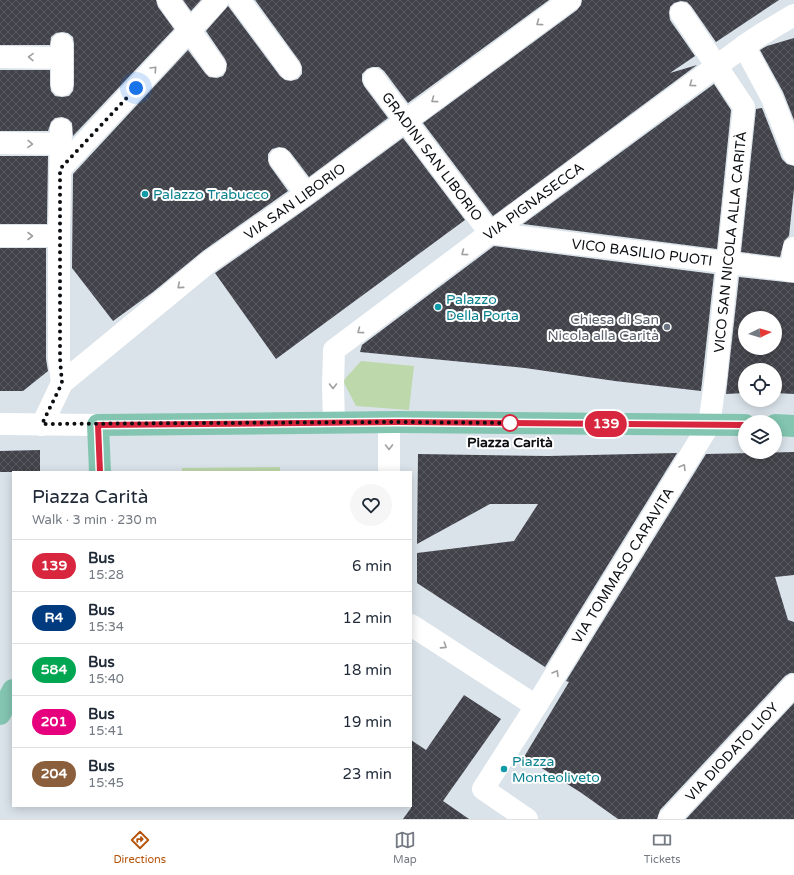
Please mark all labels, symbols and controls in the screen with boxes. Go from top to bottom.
one-way arrow [536,18,543,26]
one-way arrow [28,53,34,61]
one-way arrow [149,66,157,74]
your location [126,78,146,98]
one-way arrow [690,80,697,87]
street label: GRADINI SAN LIBORIO [378,89,486,224]
one-way arrow [432,95,439,102]
street label: VICO SAN NICOLA ALLA CARITÀ [710,130,750,354]
one-way arrow [27,140,33,148]
street label: VIA PIGNASECCA [480,158,587,244]
street label: VIA SAN LIBORIO [241,159,349,243]
place label: Palazzo Trabucco [153,186,269,203]
marker: Palazzo Trabucco [140,189,150,199]
one-way arrow [27,232,33,240]
street label: VICO BASILIO PUOTI [571,235,713,269]
one-way arrow [461,248,468,255]
one-way arrow [177,281,184,288]
place label: Palazzo Della Porta [446,291,519,324]
marker: Palazzo Della Porta [433,302,443,312]
place label: Chiesa di San Nicola alla Carità [547,311,659,344]
north arrow [738,311,782,355]
map controls [738,311,782,459]
marker: Chiesa di San Nicola alla Carità [662,322,672,332]
one-way arrow [357,326,364,333]
button: locate [738,363,782,407]
one-way arrow [329,383,337,389]
line badge: 139 [583,411,629,437]
marker: Piazza Carità [501,414,519,432]
text: 139 [593,415,619,432]
button: layers [738,415,782,459]
place label: Piazza Carità [467,434,553,451]
one-way arrow [385,444,393,450]
one-way arrow [678,464,685,471]
button: heart [350,484,392,526]
street label: VIA TOMMASO CARAVITA [568,484,677,647]
text: Piazza Carità [32,486,148,508]
text: Walk · 3 min · 230 m [32,512,157,528]
text: Bus [88,549,115,567]
text: 139 [41,557,67,574]
text: 6 min [352,557,392,575]
text: 15:28 [88,567,124,583]
text: Bus [88,601,115,619]
text: R4 [45,609,63,626]
text: 12 min [343,609,392,627]
text: 15:34 [88,619,124,635]
one-way arrow [440,641,447,649]
text: Bus [88,653,115,671]
text: 584 [41,661,67,678]
text: 18 min [343,661,392,679]
one-way arrow [552,670,559,677]
text: 15:40 [88,671,124,687]
street label: VIA DIODATO LIOY [682,699,782,805]
text: Bus [88,705,115,723]
text: 201 [41,713,67,730]
text: 19 min [343,713,392,731]
text: 15:41 [88,723,124,739]
place label: Piazza Monteoliveto [512,753,600,786]
text: Bus [88,757,115,775]
marker: Piazza Monteoliveto [499,764,509,774]
text: 204 [41,765,67,782]
text: 23 min [343,765,392,783]
text: 15:45 [88,775,124,791]
tab: Directions [113,829,166,866]
tab: Map [393,829,417,866]
tab: Tickets [644,829,681,866]

